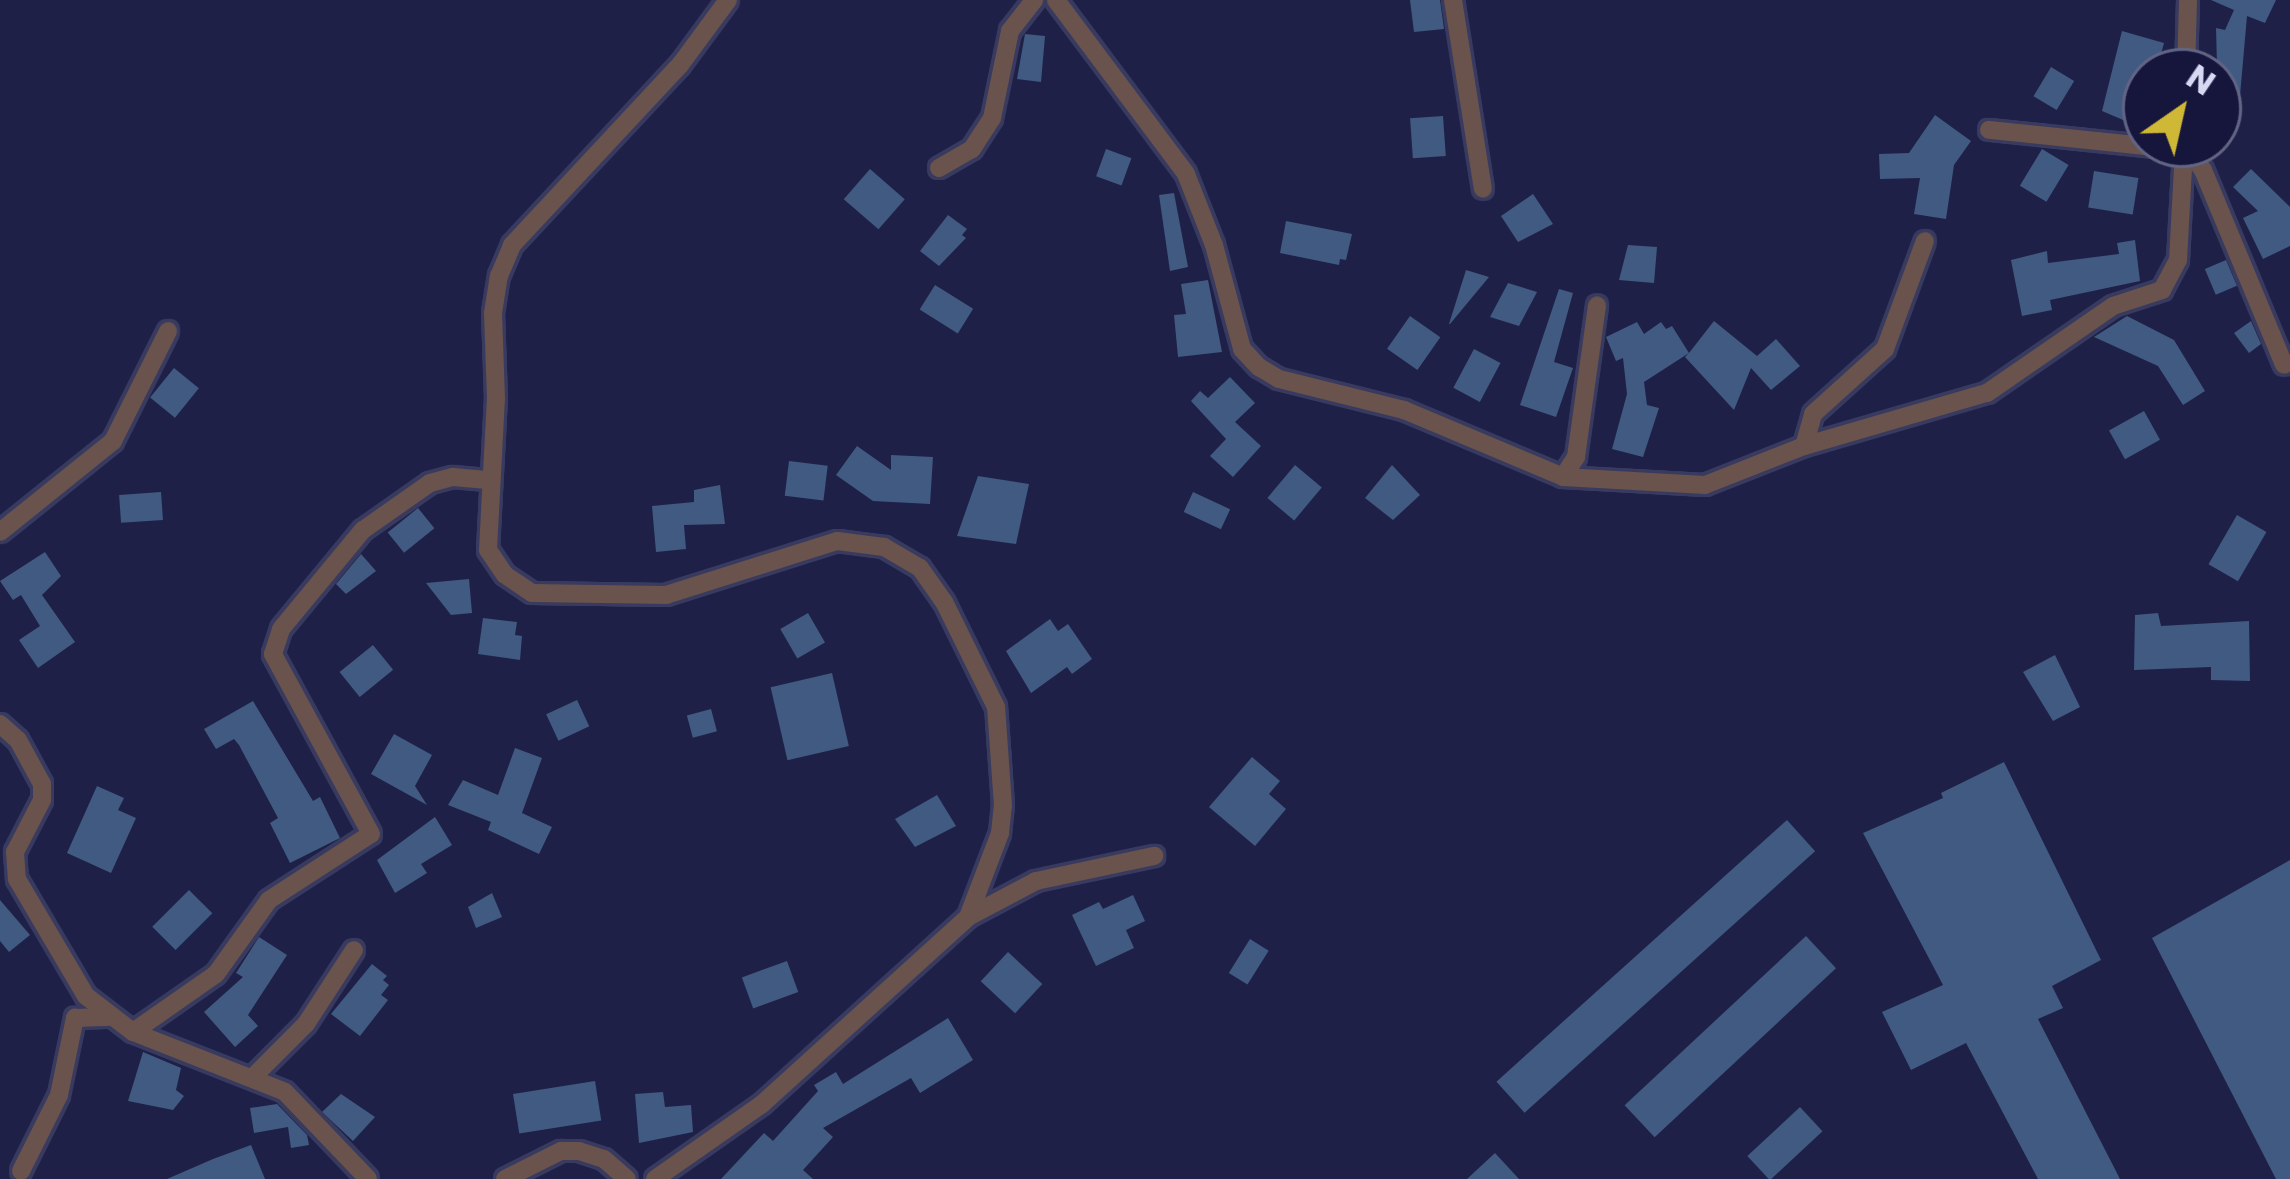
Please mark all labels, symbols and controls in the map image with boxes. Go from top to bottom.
north arrow [2122,48,2242,168]
text: N [2177,54,2224,107]

